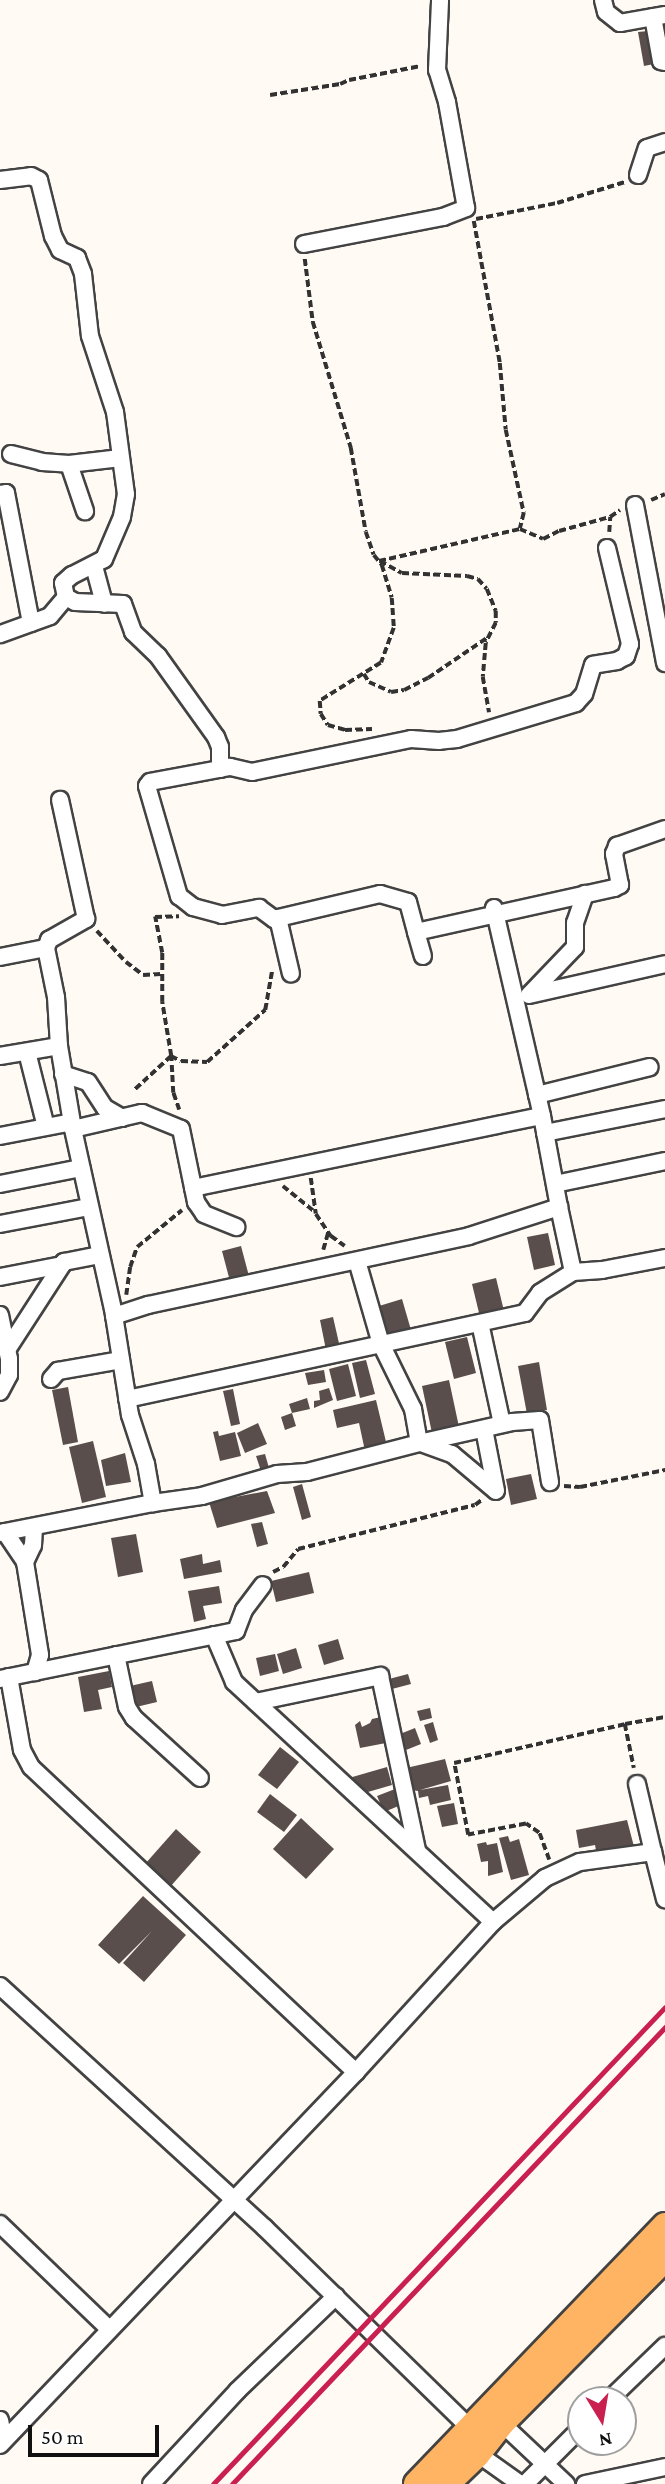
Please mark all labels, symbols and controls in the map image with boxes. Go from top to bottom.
north arrow [567,2386,637,2456]
scale bar [32,2410,163,2454]
text: 50 m [41,2425,84,2449]
text: N [597,2429,614,2452]

